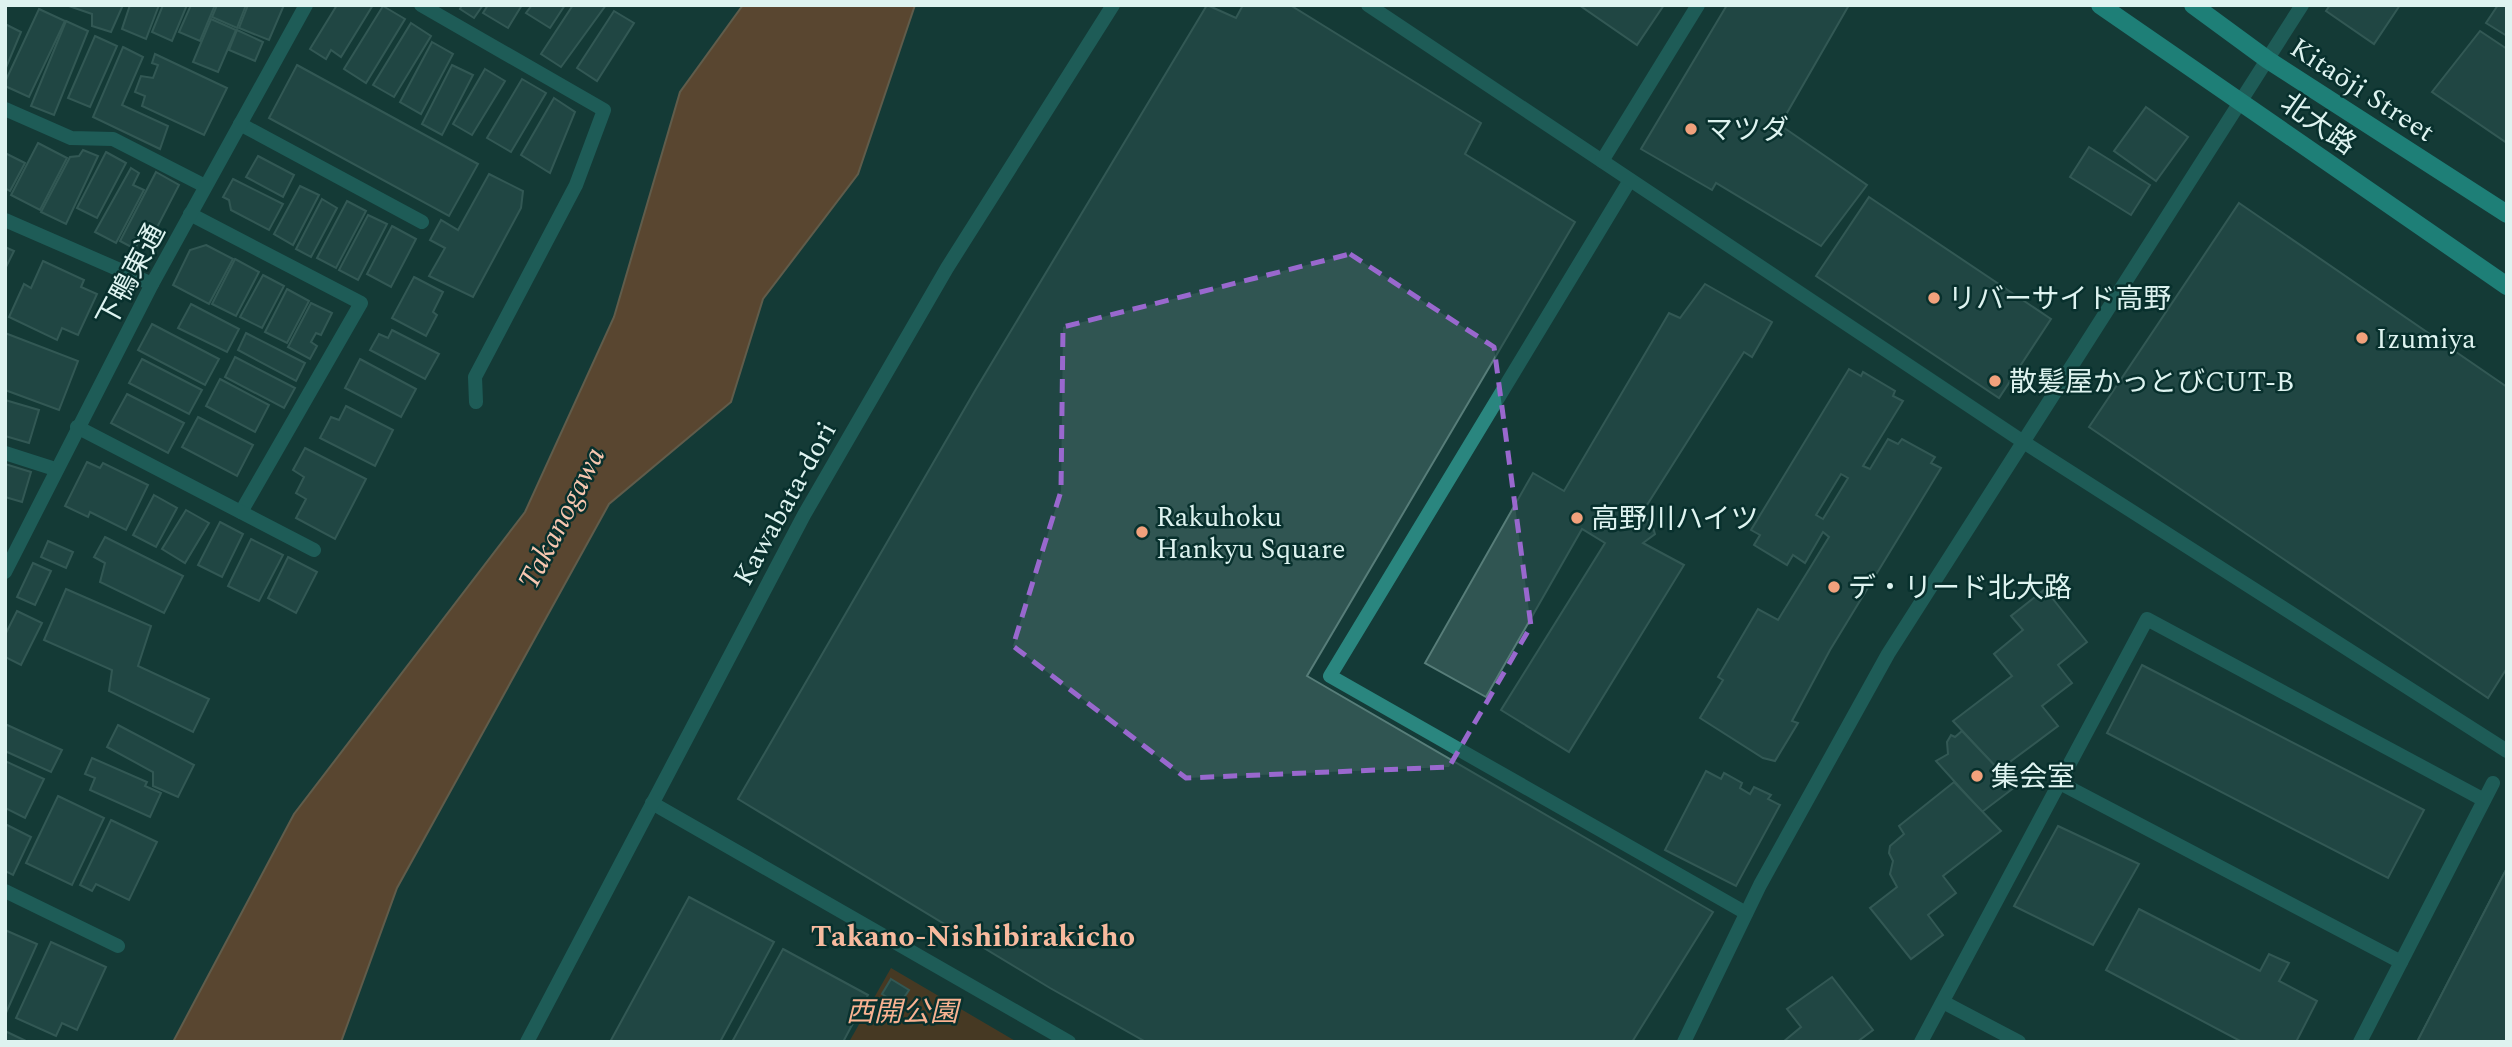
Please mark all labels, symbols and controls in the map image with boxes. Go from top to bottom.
street label: Kitaōji Street [2281,27,2443,153]
street label: 北大路 [2271,83,2365,166]
place label: マツダ [1705,109,1789,152]
marker: マツダ [1683,121,1699,137]
street label: 下鴨東通 [86,216,177,335]
place label: リバーサイド高野 [1948,278,2171,321]
marker: リバーサイド高野 [1926,290,1942,306]
place label: Izumiya [2376,318,2476,361]
marker: Izumiya [2354,330,2370,346]
place label: 散髪屋かっとびCUT-B [2009,361,2294,404]
marker: 散髪屋かっとびCUT-B [1987,373,2003,389]
street label: Kawabata-dori [722,414,848,594]
water label: Takanogawa [506,439,618,598]
place label: Rakuhoku Hankyu Square [1156,496,1346,571]
place label: 高野川ハイツ [1591,498,1758,541]
marker: 高野川ハイツ [1569,510,1585,526]
marker: Rakuhoku Hankyu Square [1134,524,1150,540]
place label: デ・リード北大路 [1848,567,2072,610]
marker: デ・リード北大路 [1826,579,1842,595]
place label: 集会室 [1991,756,2075,799]
marker: 集会室 [1969,768,1985,784]
district label: Takano-Nishibirakicho [811,914,1135,960]
park label: 西開公園 [846,991,962,1034]

